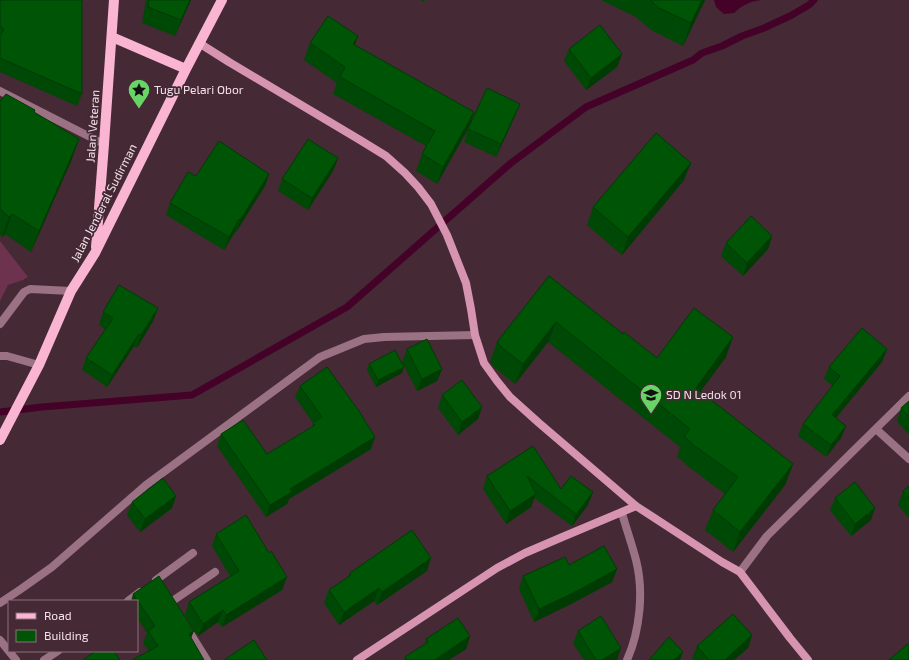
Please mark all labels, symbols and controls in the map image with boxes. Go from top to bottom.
place icon: Tugu Pelari Obor [126,77,152,110]
place label: Tugu Pelari Obor [154,82,244,96]
street label: Jalan Veteran [82,89,102,163]
street label: Jalan Jenderal Sudirman [67,141,139,264]
school or university icon: SD N Ledok 01 [638,382,664,415]
place label: SD N Ledok 01 [666,387,741,401]
legend [8,600,138,652]
text: Road [44,608,72,622]
text: Building [44,628,89,642]

